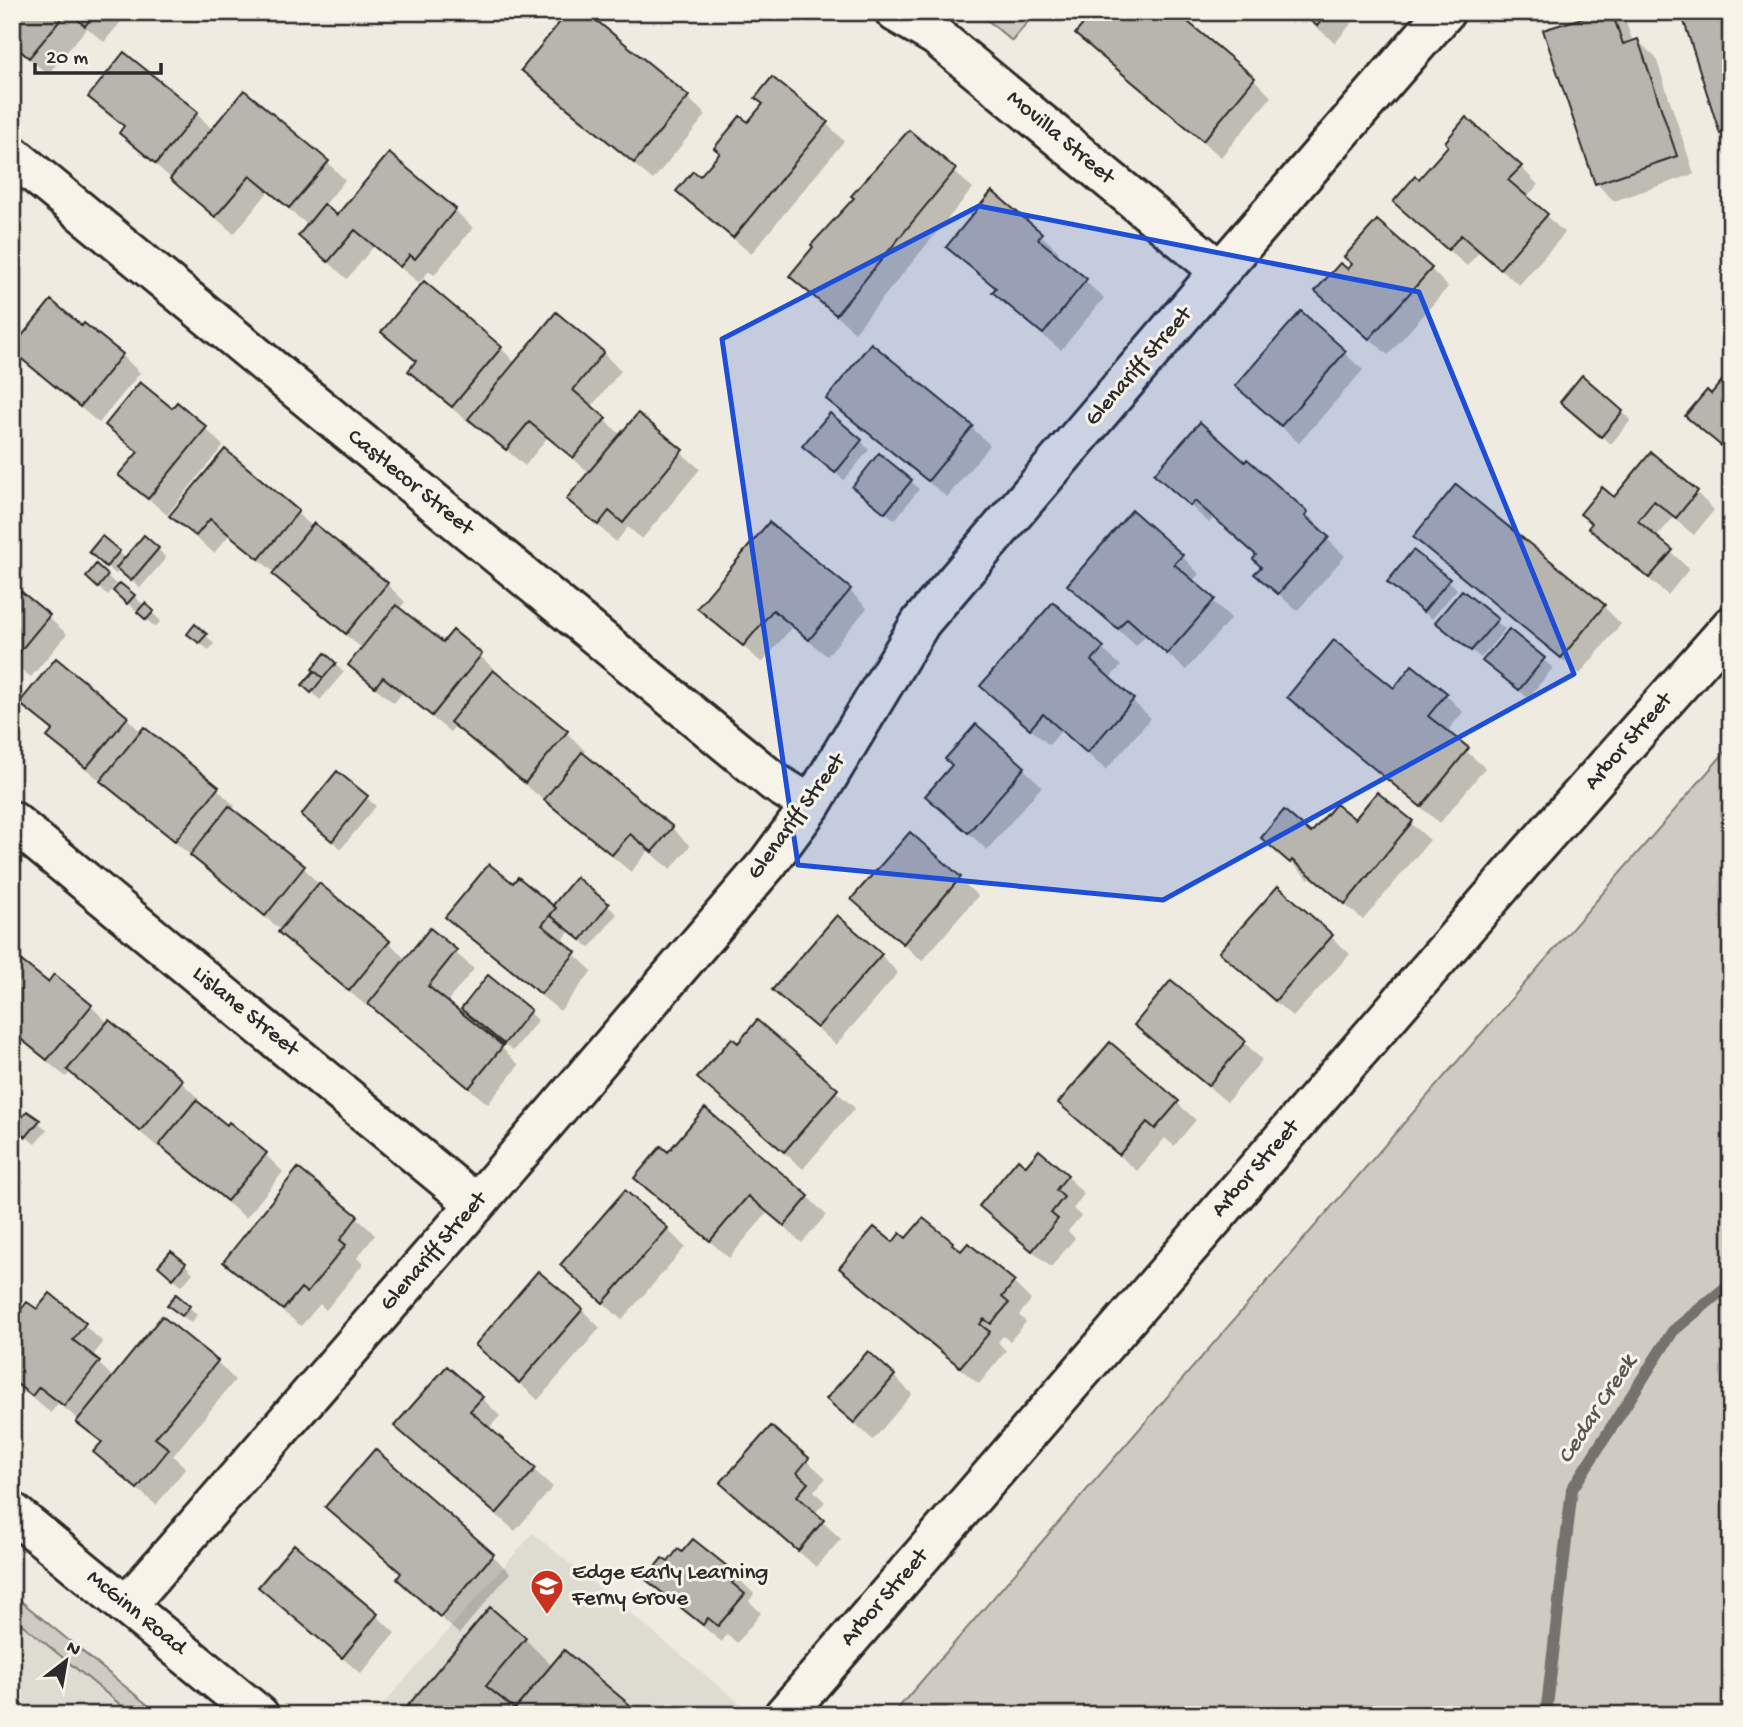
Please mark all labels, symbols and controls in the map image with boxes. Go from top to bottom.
scale bar [35,32,161,76]
text: 20 m [46,47,88,72]
street label: Movilla Street [1000,85,1121,192]
street label: Glenariff Street [1080,301,1199,432]
street label: Castlecor Street [341,424,480,543]
street label: Arbor Street [1579,686,1680,796]
street label: Glenariff Street [742,747,853,885]
street label: Lislane Street [186,961,305,1064]
street label: Arbor Street [1206,1113,1307,1223]
street label: Glenariff Street [375,1186,494,1317]
water label: Cedar Creek [1552,1348,1645,1470]
street label: Arbor Street [835,1542,936,1652]
place label: Edge Early Learning Ferny Grove [571,1560,768,1613]
street label: McGinn Road [81,1564,193,1662]
school or university icon: Edge Early Learning Ferny Grove [528,1567,566,1616]
north arrow [32,1626,102,1696]
text: N [62,1636,84,1662]

